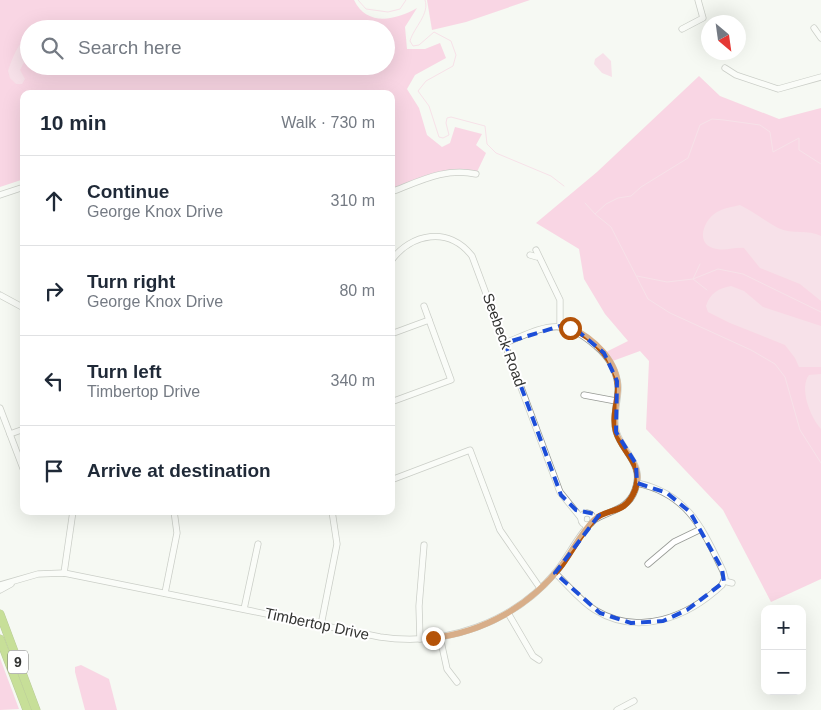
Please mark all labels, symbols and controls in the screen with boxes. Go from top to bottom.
north arrow [701,15,746,60]
search box [20,20,395,75]
icon: search [38,34,66,62]
text: Search here [78,37,182,58]
text: 10 min [40,111,107,134]
text: Walk · 730 m [281,114,375,131]
text: Continue [87,181,169,202]
icon: ahead [40,187,68,215]
text: 310 m [331,192,375,209]
text: George Knox Drive [87,203,223,220]
text: Turn right [87,271,175,292]
icon: right [40,277,68,305]
text: 80 m [339,282,375,299]
street label: Seebeck Road [480,291,529,389]
text: George Knox Drive [87,293,223,310]
route start [559,317,582,340]
text: Turn left [87,361,162,382]
icon: left [40,367,68,395]
text: 340 m [331,372,375,389]
text: Timbertop Drive [87,383,200,400]
icon: arrive [40,457,68,485]
text: Arrive at destination [87,460,271,481]
street label: Timbertop Drive [263,604,371,643]
map controls [761,605,806,695]
button: + [761,605,806,650]
route end [422,627,445,650]
road number: 9 [8,650,28,674]
button: − [761,650,806,695]

